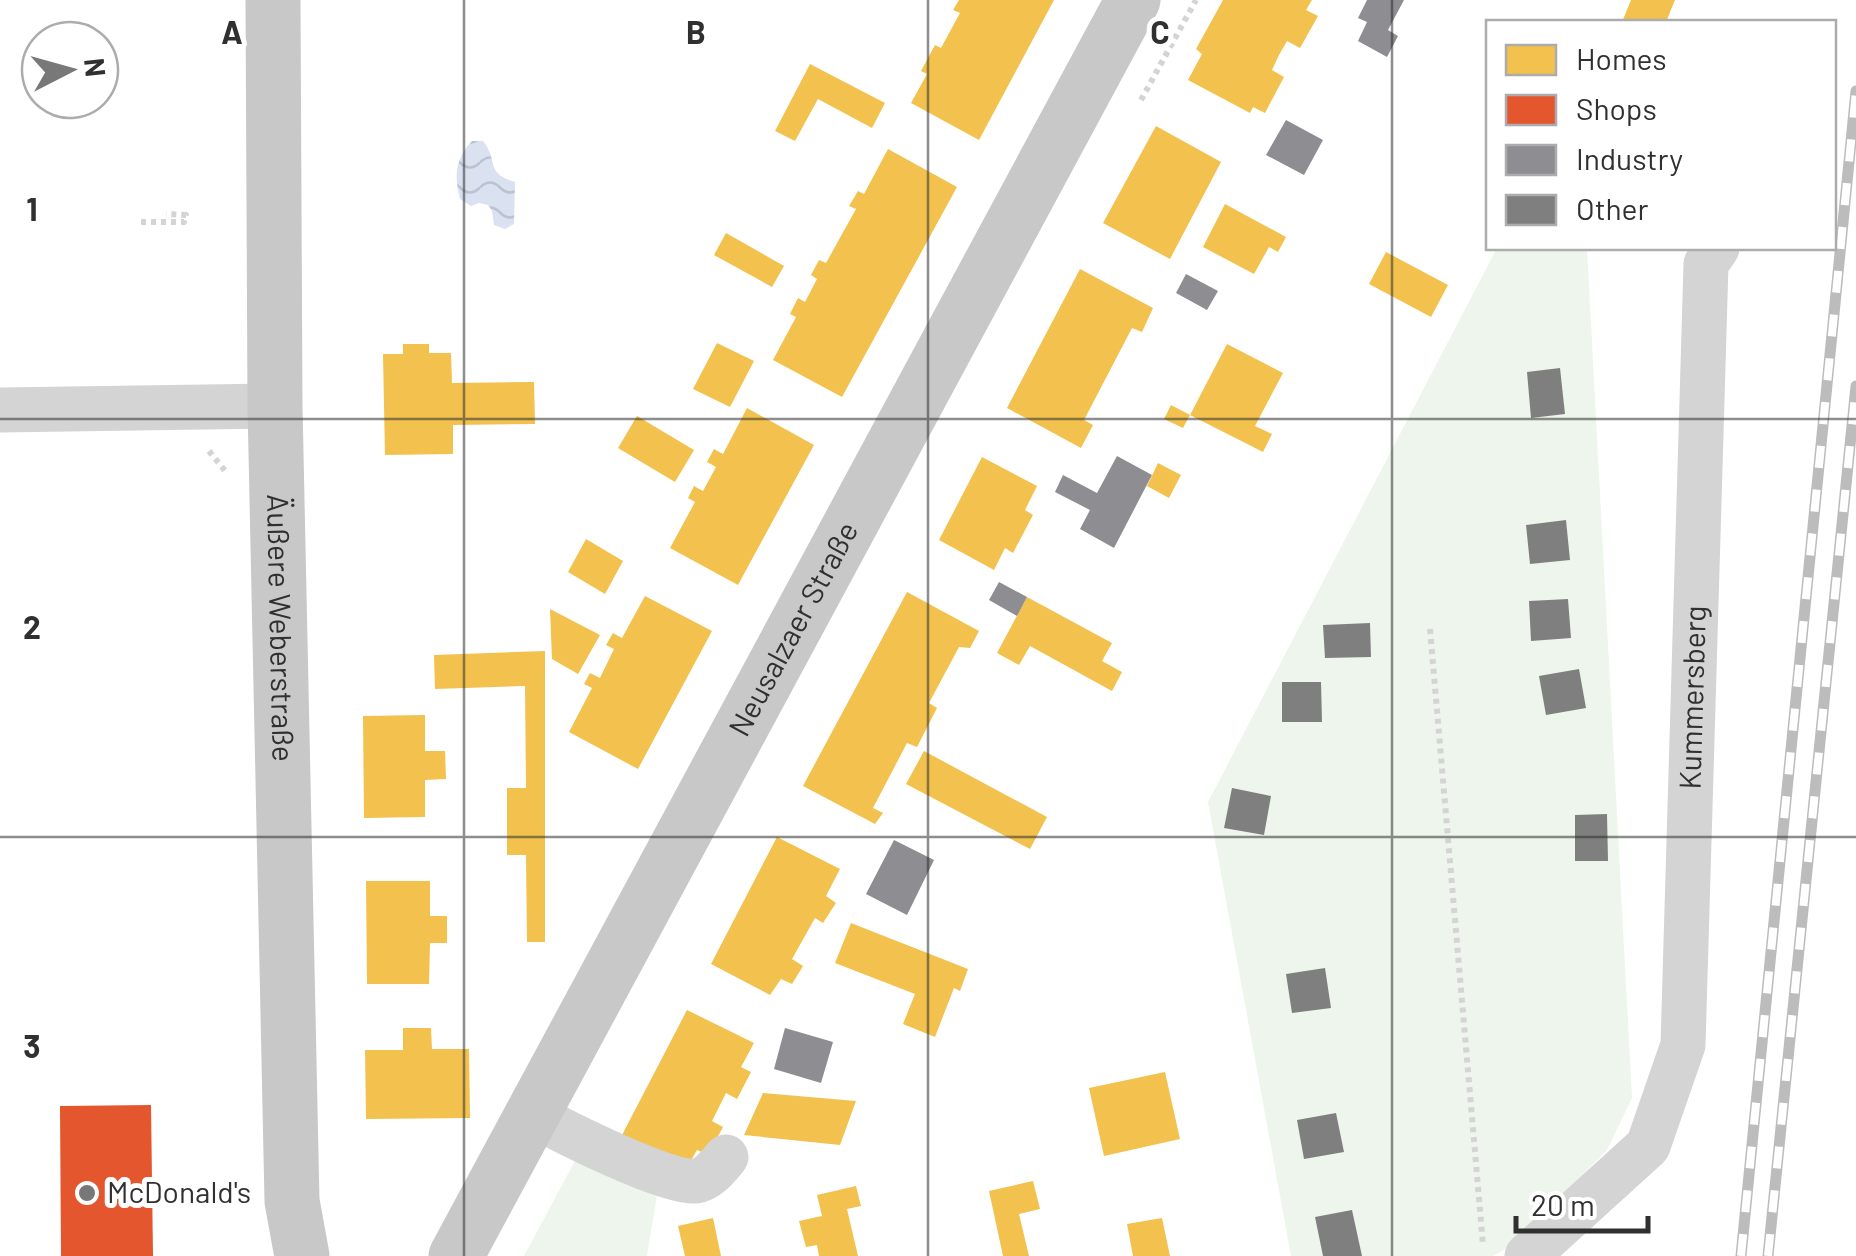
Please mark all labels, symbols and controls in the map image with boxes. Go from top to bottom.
text: A [221,12,243,50]
text: B [686,12,706,50]
text: C [1150,12,1170,50]
north arrow [20,20,120,120]
legend [1486,20,1836,250]
text: Homes [1576,40,1667,76]
text: N [78,56,114,78]
text: Shops [1576,90,1657,126]
text: Industry [1576,140,1683,176]
text: 1 [26,189,38,227]
text: Other [1576,190,1649,226]
street label: Äußere Weberstraße [261,494,303,762]
street label: Neusalzaer Straße [720,515,864,742]
street label: Kummersberg [1671,605,1712,790]
text: 2 [23,607,41,645]
text: 3 [23,1026,41,1064]
scale bar [1516,1171,1648,1233]
place label: McDonald's [107,1173,251,1209]
marker: McDonald's [76,1182,98,1204]
text: 20 m [1531,1186,1595,1222]

